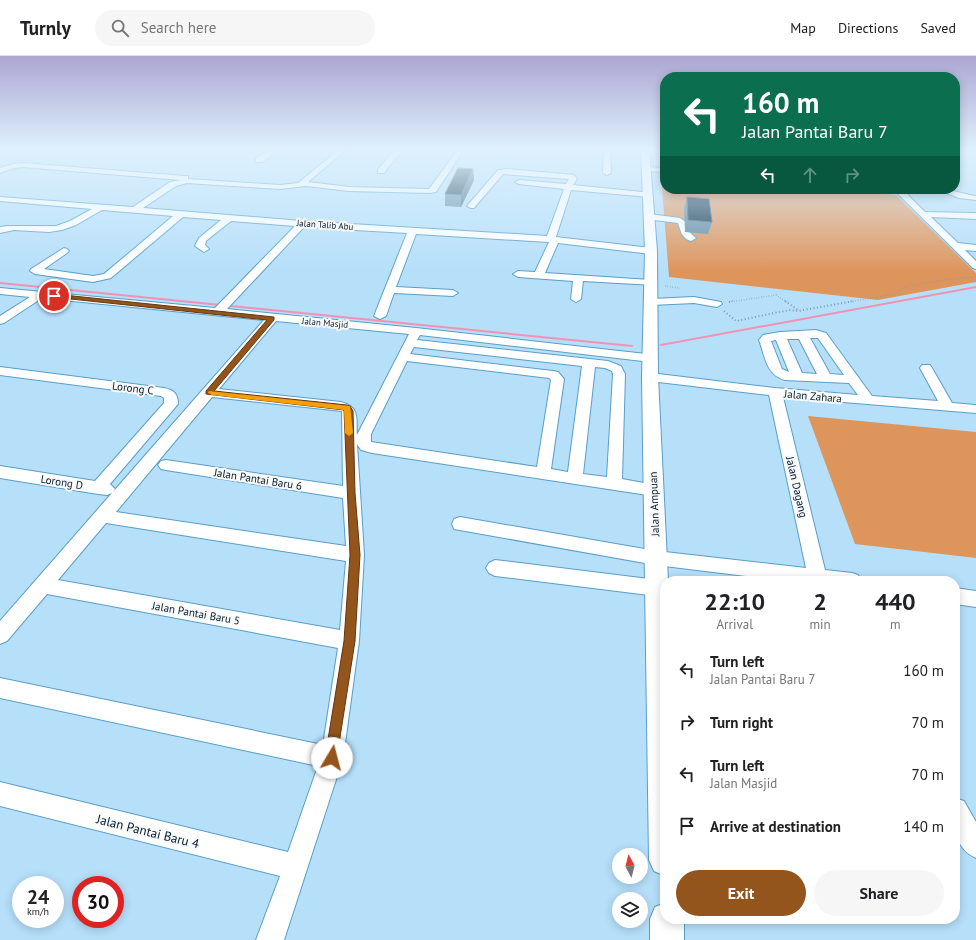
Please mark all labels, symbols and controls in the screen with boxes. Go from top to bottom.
search box [95,10,375,46]
text: Turnly [20,16,71,40]
icon: search [109,17,131,39]
text: Search here [141,18,216,37]
text: Map [790,19,816,37]
text: Directions [838,19,898,37]
text: Saved [920,19,956,37]
text: 160 m [742,84,819,121]
icon: left [676,88,728,140]
text: Jalan Pantai Baru 7 [742,120,888,143]
icon: left [757,164,779,186]
icon: ahead [799,164,821,186]
icon: right [841,164,863,186]
street label: Jalan Talib Abu [295,217,354,232]
pin [37,279,71,313]
icon: arrive [43,285,65,307]
street label: Jalan Masjid [300,315,349,330]
street label: Lorong C [111,379,155,397]
street label: Jalan Zahara [783,386,842,405]
street label: Jalan Dagang [783,454,811,519]
street label: Jalan Pantai Baru 6 [212,465,303,493]
street label: Jalan Ampuan [646,471,662,538]
street label: Lorong D [40,472,84,492]
text: 22:10 [704,586,765,617]
text: 2 [813,586,827,617]
text: 440 [875,586,916,617]
street label: Jalan Pantai Baru 5 [150,598,241,628]
text: Arrival [717,616,753,633]
text: min [809,616,831,633]
text: m [890,616,901,633]
text: Turn left [710,652,764,671]
icon: left [676,659,698,681]
text: 160 m [903,661,944,680]
text: Jalan Pantai Baru 7 [710,671,815,688]
icon: right [676,711,698,733]
text: Turn right [710,713,773,732]
text: 70 m [911,713,944,732]
position arrow [311,737,353,779]
text: Turn left [710,756,764,775]
icon: left [676,763,698,785]
text: 70 m [911,765,944,784]
text: Jalan Masjid [710,775,777,792]
street label: Jalan Pantai Baru 4 [94,810,201,852]
icon: arrive [676,815,698,837]
text: Arrive at destination [710,817,841,836]
text: 140 m [903,817,944,836]
north arrow [612,848,648,884]
map controls [612,848,648,928]
button: Exit [676,870,806,916]
button: Share [814,870,944,916]
speed limit sign: 30 [72,876,124,928]
text: 24 [27,884,49,910]
button: layers [612,892,648,928]
text: km/h [27,905,49,918]

